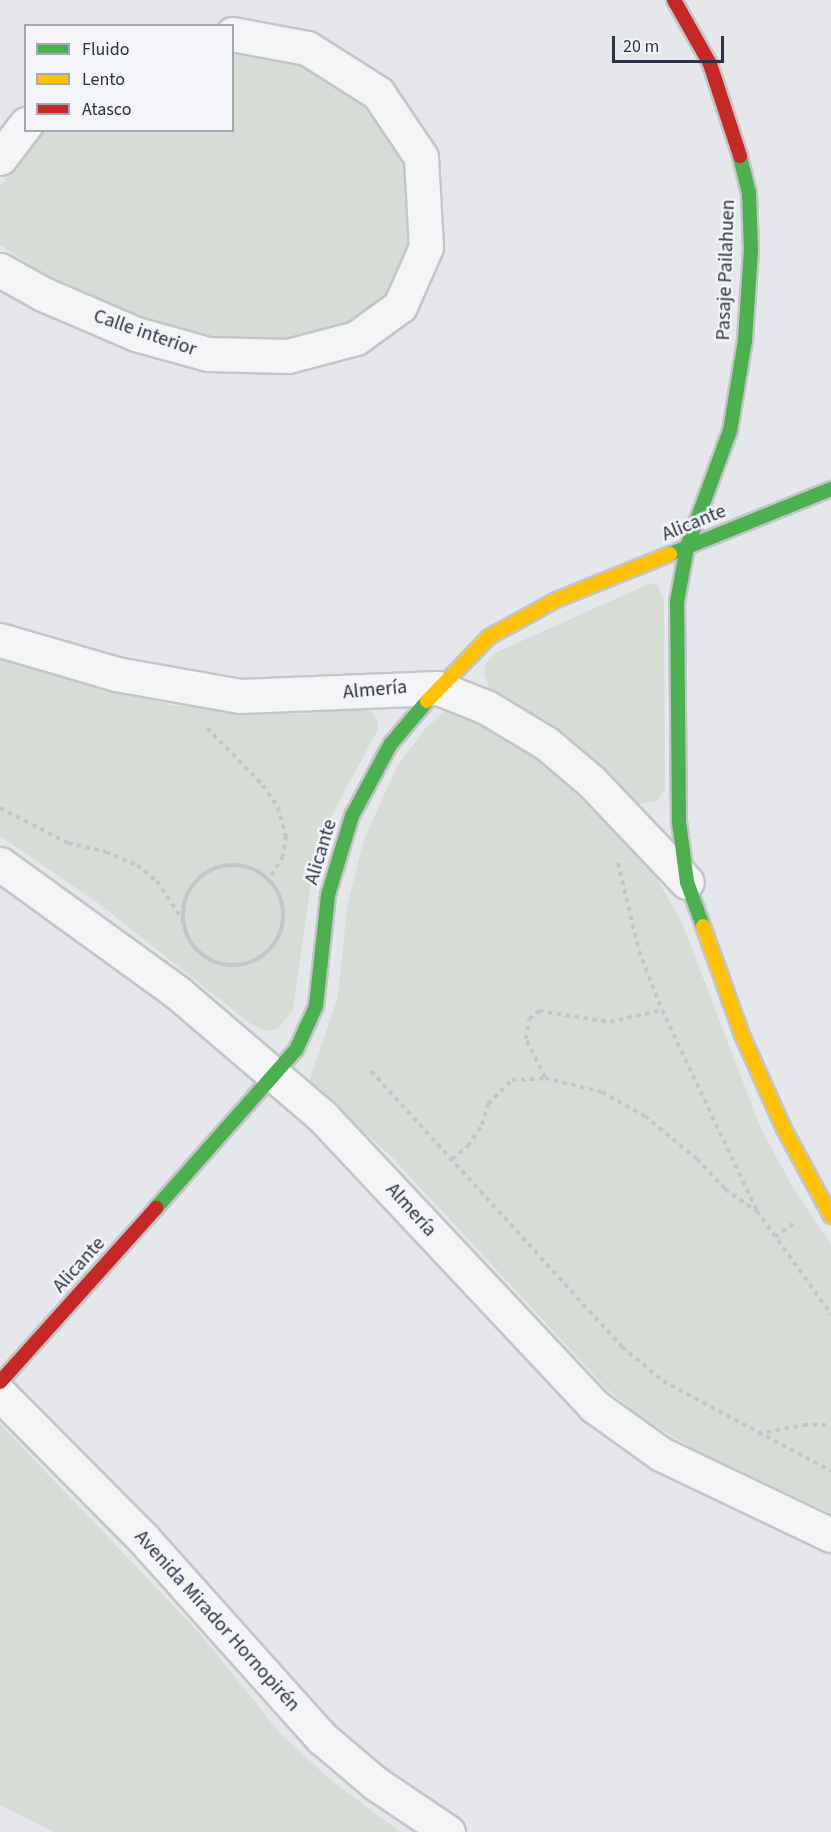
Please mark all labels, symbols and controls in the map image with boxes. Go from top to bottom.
legend [24,24,234,132]
scale bar [615,24,728,62]
text: 20 m [623,34,659,59]
text: Fluido [82,37,129,62]
text: Lento [82,67,125,92]
text: Atasco [82,97,131,122]
street label: Pasaje Pailahuen [712,199,740,341]
street label: Calle interior [90,304,200,362]
street label: Alicante [658,499,730,547]
street label: Almería [342,675,408,705]
street label: Alicante [300,816,342,888]
street label: Almería [381,1178,441,1242]
street label: Alicante [48,1232,110,1298]
street label: Avenida Mirador Hornopirén [129,1525,305,1717]

